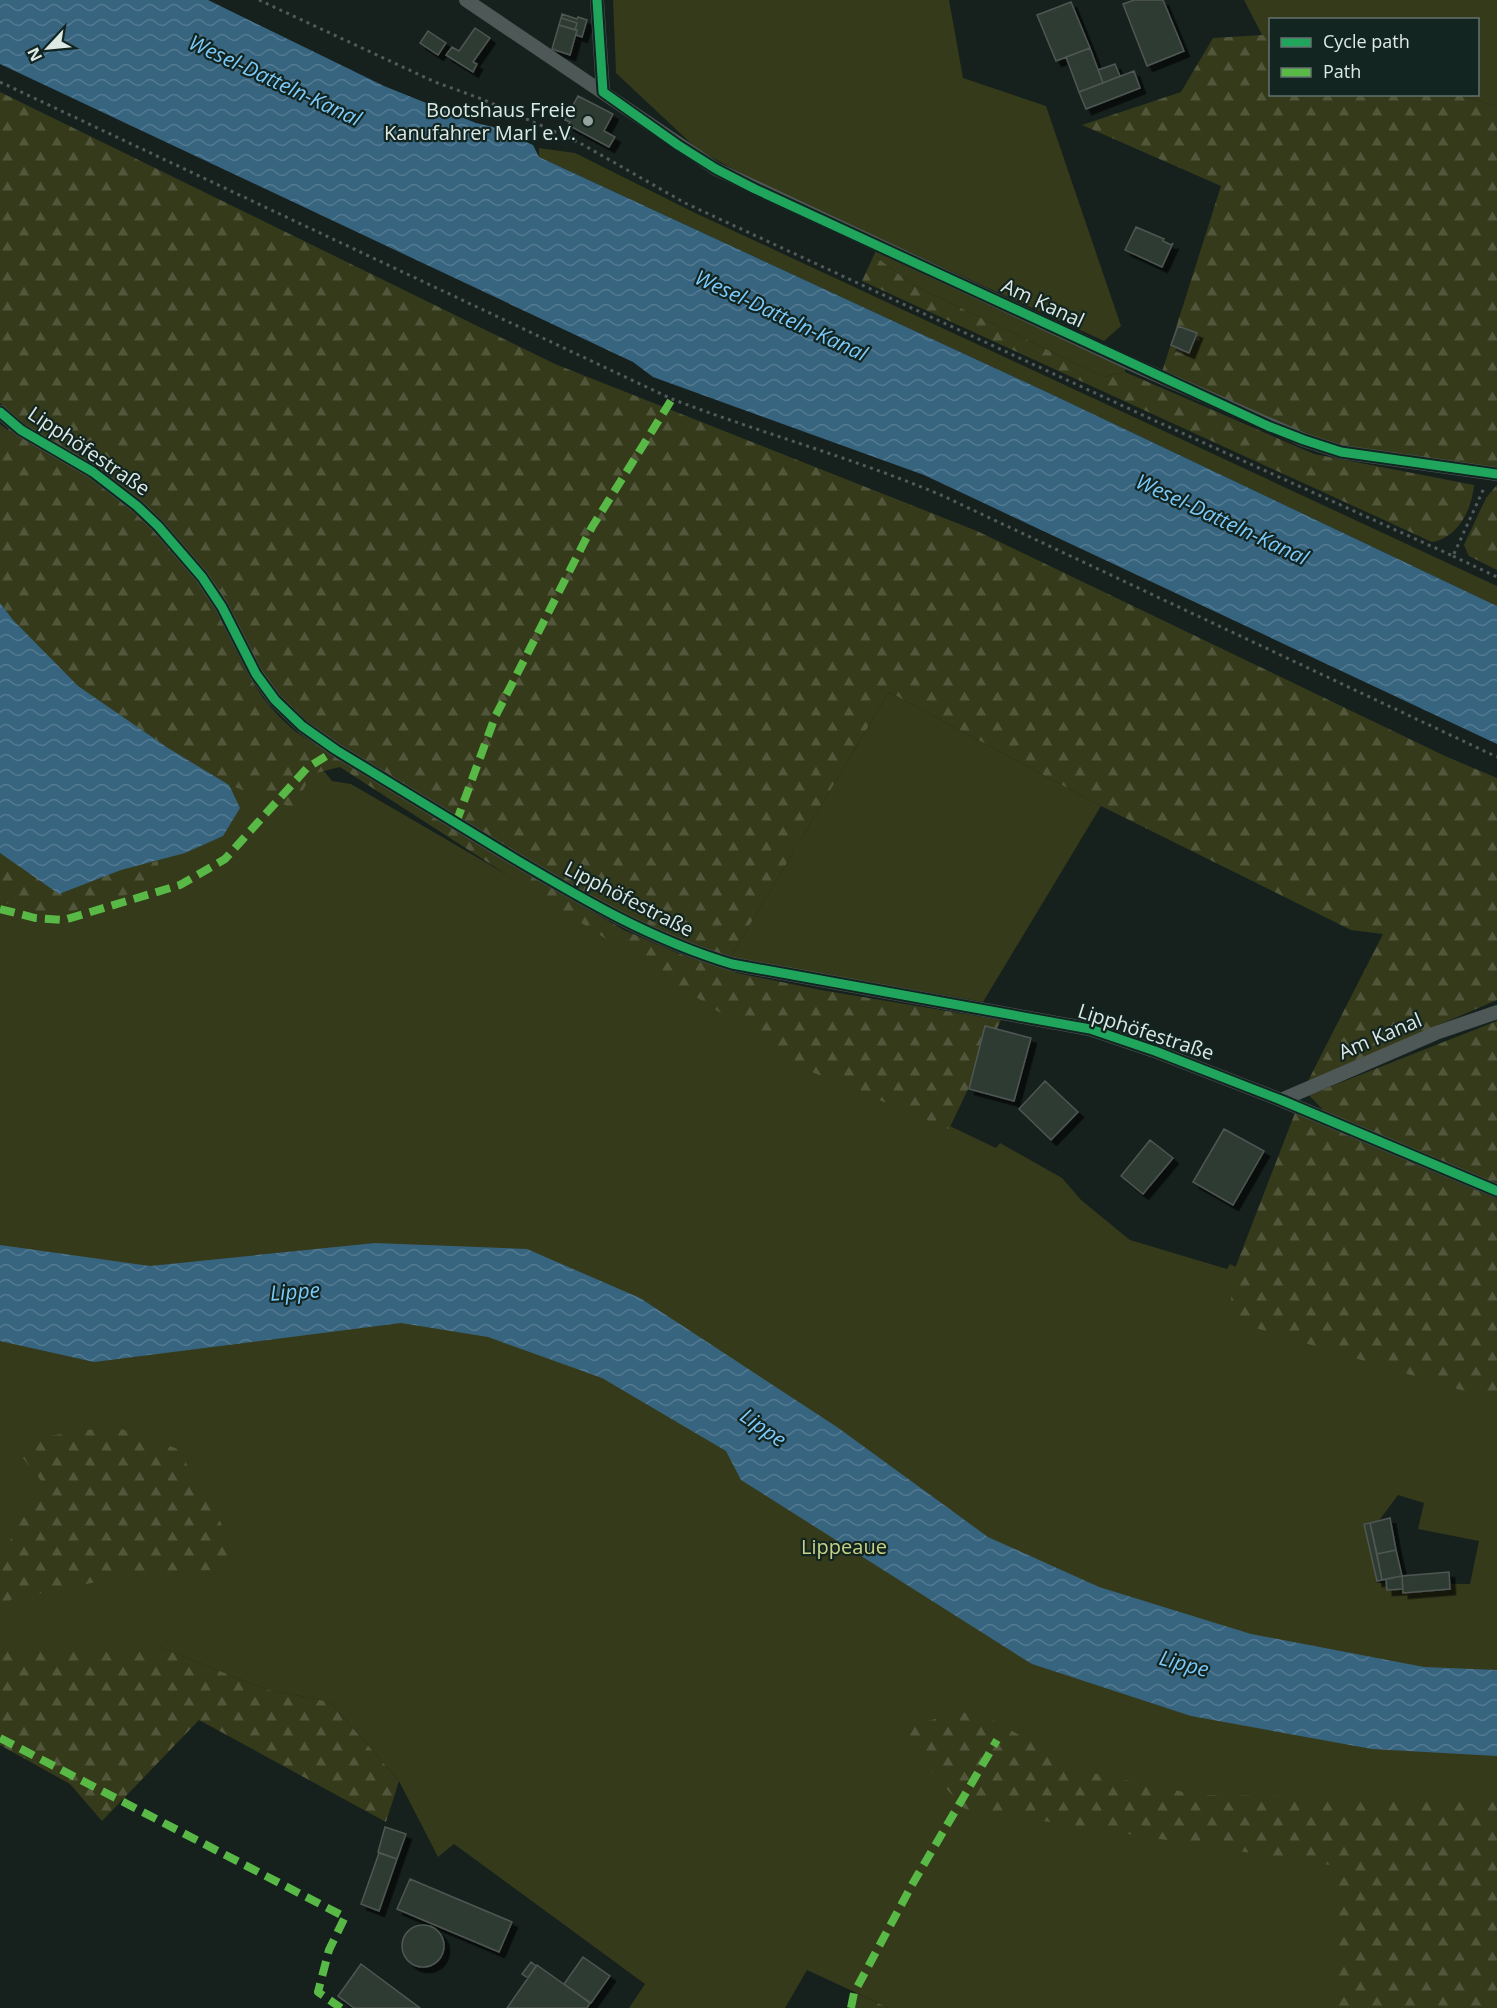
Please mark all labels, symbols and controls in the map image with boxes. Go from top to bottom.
north arrow [18,18,78,78]
legend [1269,18,1479,96]
water label: Wesel-Datteln-Kanal [185,28,367,133]
text: Cycle path [1323,29,1410,53]
text: N [22,44,47,65]
text: Path [1323,59,1361,83]
place label: Bootshaus Freie Kanufahrer Marl e.V. [384,96,576,146]
marker: Bootshaus Freie Kanufahrer Marl e.V. [581,114,595,128]
water label: Wesel-Datteln-Kanal [691,263,873,368]
street label: Am Kanal [998,272,1089,333]
street label: Lipphöfestraße [23,400,156,501]
water label: Wesel-Datteln-Kanal [1132,467,1314,572]
street label: Lipphöfestraße [560,854,699,943]
street label: Lipphöfestraße [1075,997,1218,1066]
street label: Am Kanal [1334,1006,1426,1065]
water label: Lippe [269,1275,321,1307]
water label: Lippe [735,1401,792,1453]
park label: Lippeaue [801,1533,887,1560]
water label: Lippe [1156,1643,1212,1683]

